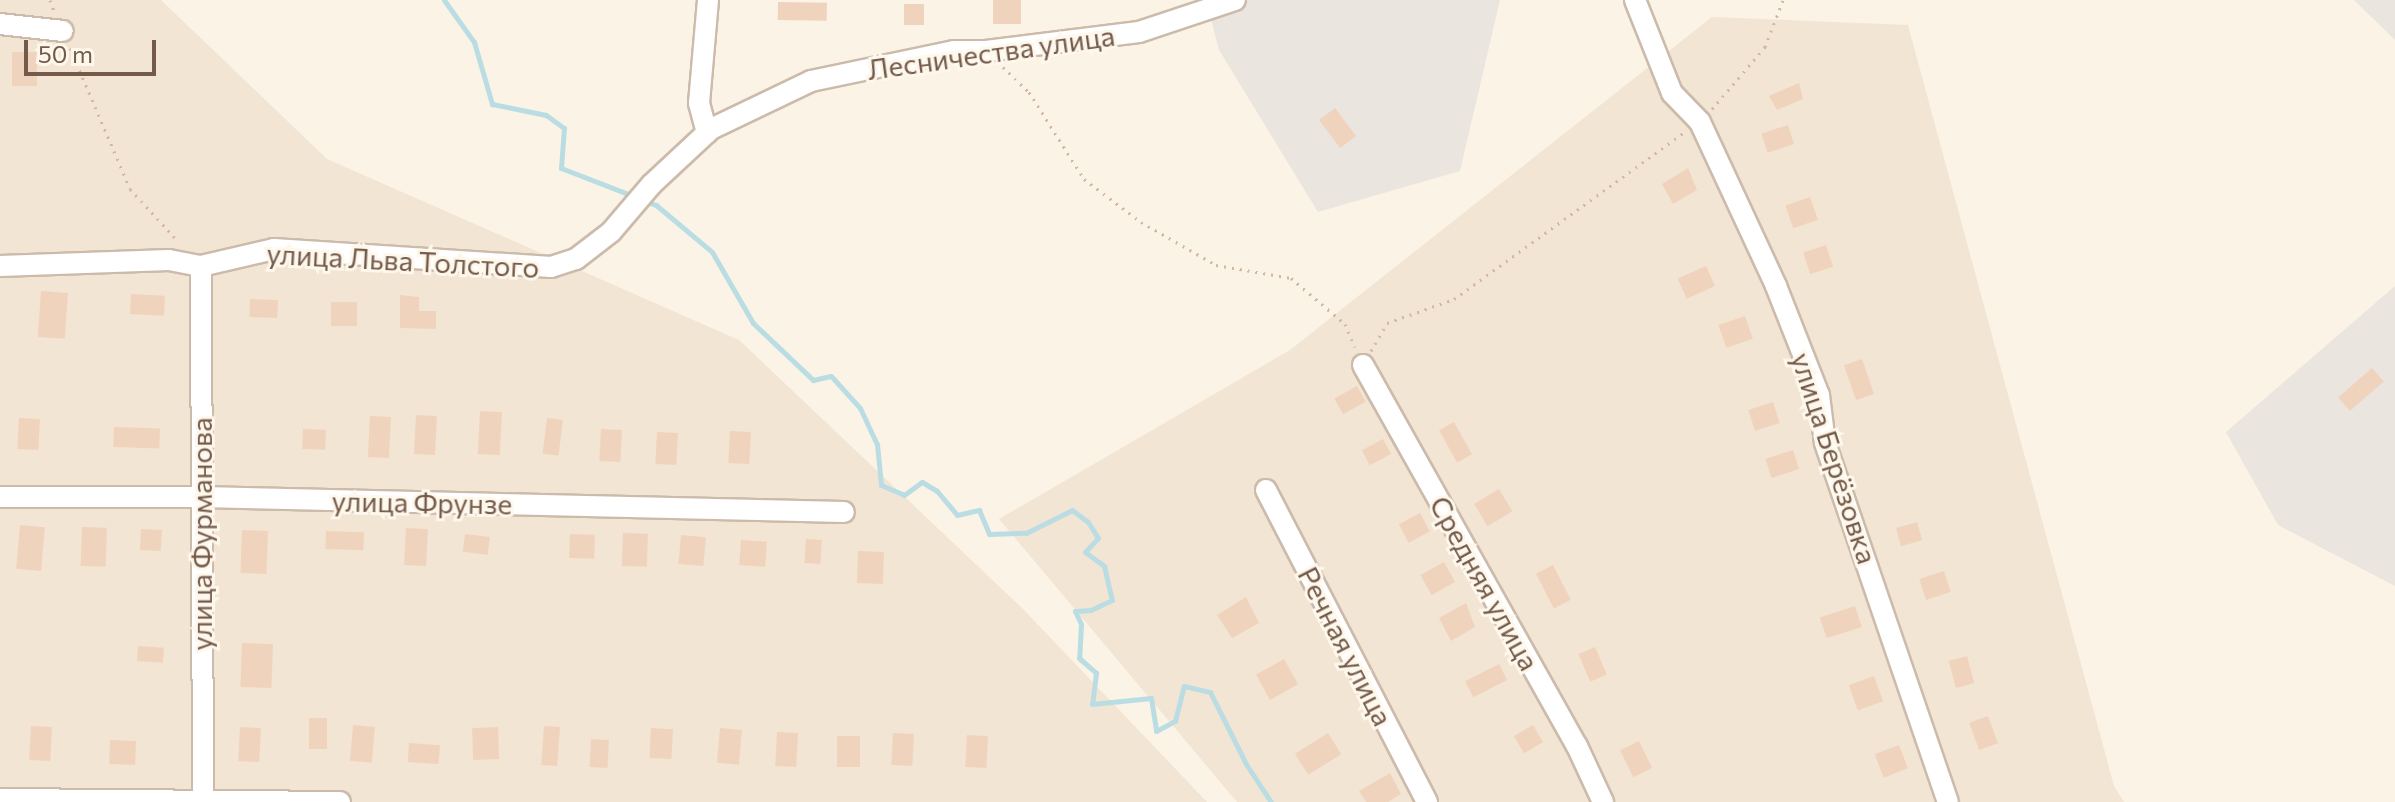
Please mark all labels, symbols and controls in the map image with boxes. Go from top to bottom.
street label: Лесничества улица [865,18,1117,86]
scale bar [28,24,160,74]
text: 50 m [38,39,93,68]
street label: улица Льва Толстого [266,236,540,284]
street label: улица Берёзовка [1785,348,1885,568]
street label: улица Фурманова [184,417,218,651]
street label: улица Фрунзе [331,484,513,520]
street label: Средняя улица [1423,490,1547,676]
street label: Речная улица [1292,561,1400,731]

